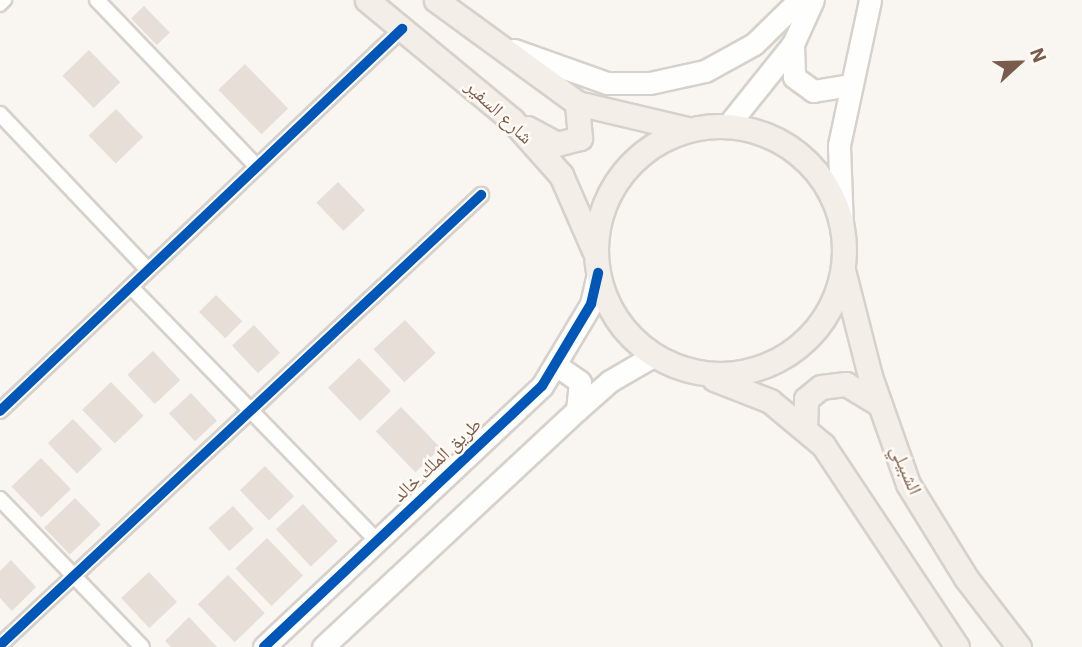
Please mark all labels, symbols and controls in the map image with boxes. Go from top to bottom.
north arrow [984,28,1054,98]
text: N [1025,44,1052,66]
street label: شارع السفير [461,75,537,149]
street label: طريق الملك خالد [388,413,486,507]
street label: الشبيلي [885,442,927,498]

